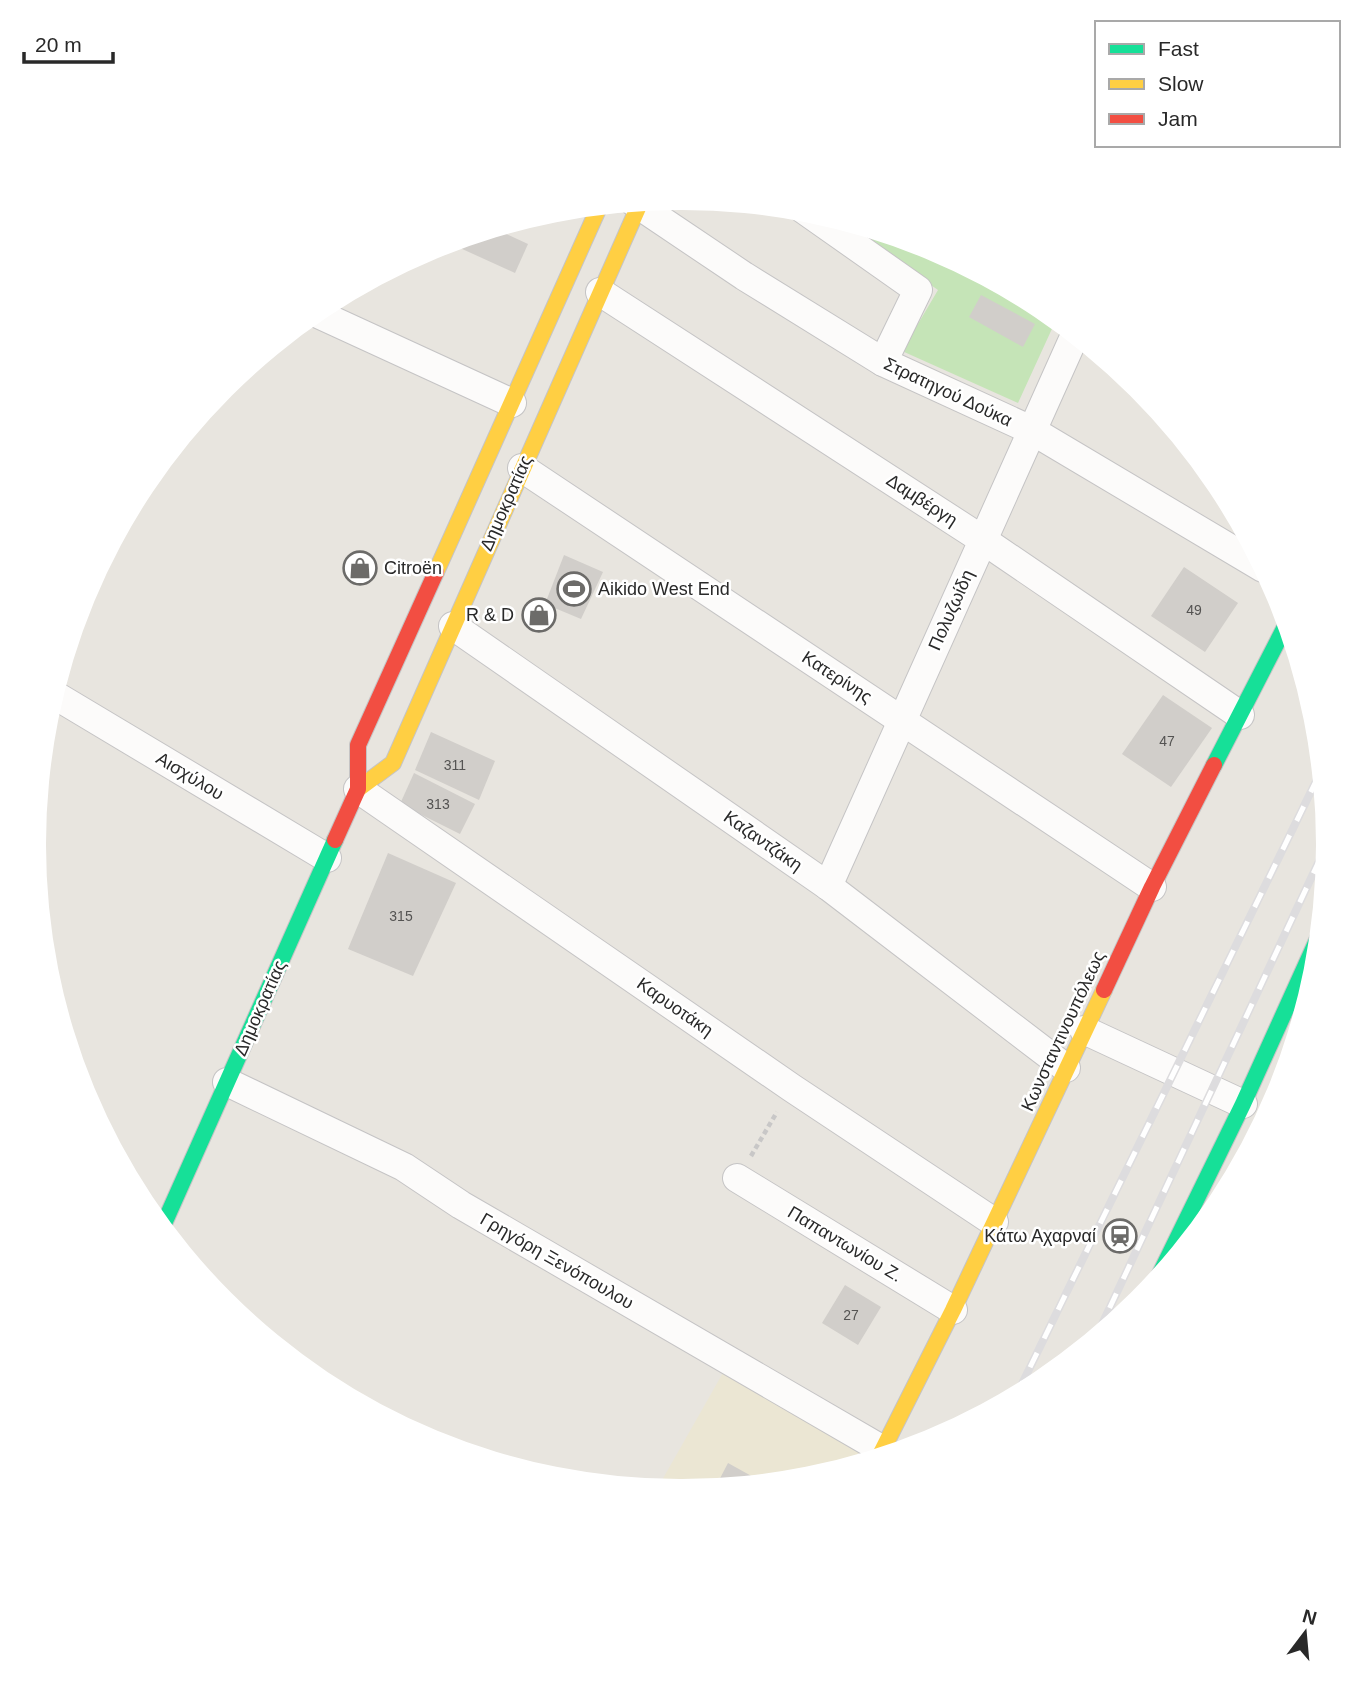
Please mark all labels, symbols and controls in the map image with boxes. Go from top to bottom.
scale bar [24,21,114,65]
legend [1095,21,1340,147]
text: 20 m [35,33,82,56]
text: Fast [1158,37,1199,60]
text: Slow [1158,72,1204,95]
text: Jam [1158,107,1198,130]
street label: Στρατηγού Δούκα [881,354,1015,430]
street label: Δημοκρατίας [476,452,536,554]
street label: Δαμβέργη [883,470,961,530]
shop icon: Citroën [341,549,379,587]
place label: Citroën [384,558,442,578]
street label: Πολυζωίδη [924,567,978,653]
sports icon: Aikido West End [555,570,593,608]
place label: Aikido West End [598,579,730,599]
shop icon: R & D [520,596,558,634]
house number: 49 [1186,602,1202,618]
place label: R & D [466,605,514,625]
street label: Κατερίνης [798,647,876,707]
house number: 47 [1159,733,1175,749]
street label: Αισχύλου [153,748,227,804]
house number: 311 [444,757,466,773]
house number: 313 [426,796,450,812]
street label: Καζαντζάκη [720,807,806,875]
house number: 315 [389,908,413,924]
street label: Κωνσταντινουπόλεως [1017,948,1109,1114]
street label: Δημοκρατίας [230,957,290,1059]
street label: Καρυοτάκη [633,973,717,1041]
street label: Παπαντωνίου Ζ. [784,1202,906,1286]
street label: Γρηγόρη Ξενόπουλου [477,1209,637,1313]
station icon: Κάτω Αχαρναί [1101,1217,1139,1255]
place label: Κάτω Αχαρναί [984,1226,1096,1246]
house number: 27 [843,1307,859,1323]
north arrow [1270,1598,1340,1668]
text: N [1300,1605,1319,1629]

